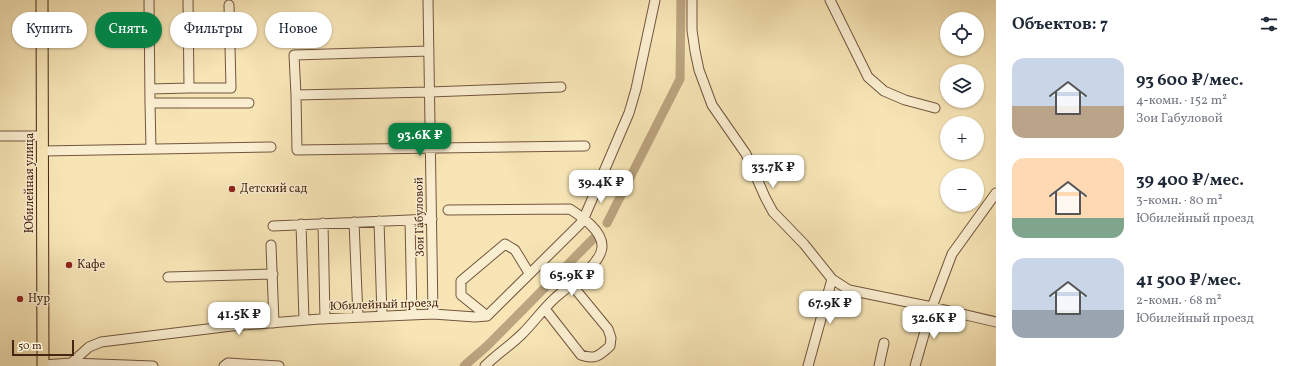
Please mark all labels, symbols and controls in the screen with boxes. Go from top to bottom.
chip: Купить [12,12,87,48]
chip: Снять [95,12,162,48]
chip: Фильтры [170,12,257,48]
chip: Новое [265,12,332,48]
map controls [940,12,984,212]
button: locate [940,12,984,56]
text: Объектов: 7 [1012,13,1108,36]
icon: filters [1258,13,1280,35]
button: layers [940,64,984,108]
text: 93 600 ₽/мес. [1136,69,1243,92]
icon: home [1044,74,1092,122]
text: 4-комн. · 152 m² [1136,92,1227,110]
text: Зои Габуловой [1136,110,1223,128]
button: + [940,116,984,160]
pin: 93.6K ₽ [383,123,457,157]
text: 93.6K ₽ [397,127,443,145]
street label: Юбилейная улица [22,133,38,233]
pin: 33.7K ₽ [736,155,810,189]
text: 33.7K ₽ [751,159,795,177]
button: − [940,168,984,212]
text: 39 400 ₽/мес. [1136,169,1244,192]
pin: 39.4K ₽ [564,170,638,204]
text: 39.4K ₽ [578,174,624,192]
icon: home [1044,174,1092,222]
street label: Зои Габуловой [411,177,429,257]
place label: Детский сад [240,181,307,197]
marker: Детский сад [227,184,237,194]
text: 3-комн. · 80 m² [1136,192,1223,210]
text: Юбилейный проезд [1136,210,1254,228]
place label: Кафе [77,257,106,273]
marker: Кафе [64,260,74,270]
pin: 65.9K ₽ [535,263,609,297]
text: 65.9K ₽ [549,267,595,285]
text: 41 500 ₽/мес. [1136,269,1241,292]
icon: home [1044,274,1092,322]
place label: Нур [28,291,50,307]
pin: 67.9K ₽ [793,291,867,325]
text: 2-комн. · 68 m² [1136,292,1222,310]
marker: Нур [15,294,25,304]
street label: Юбилейный проезд [329,295,439,315]
text: 67.9K ₽ [808,295,852,313]
pin: 41.5K ₽ [202,302,276,336]
text: 41.5K ₽ [217,306,261,324]
pin: 32.6K ₽ [897,306,971,340]
text: 32.6K ₽ [911,310,957,328]
text: Юбилейный проезд [1136,310,1254,328]
scale bar [12,338,74,357]
text: 50 m [18,339,42,354]

